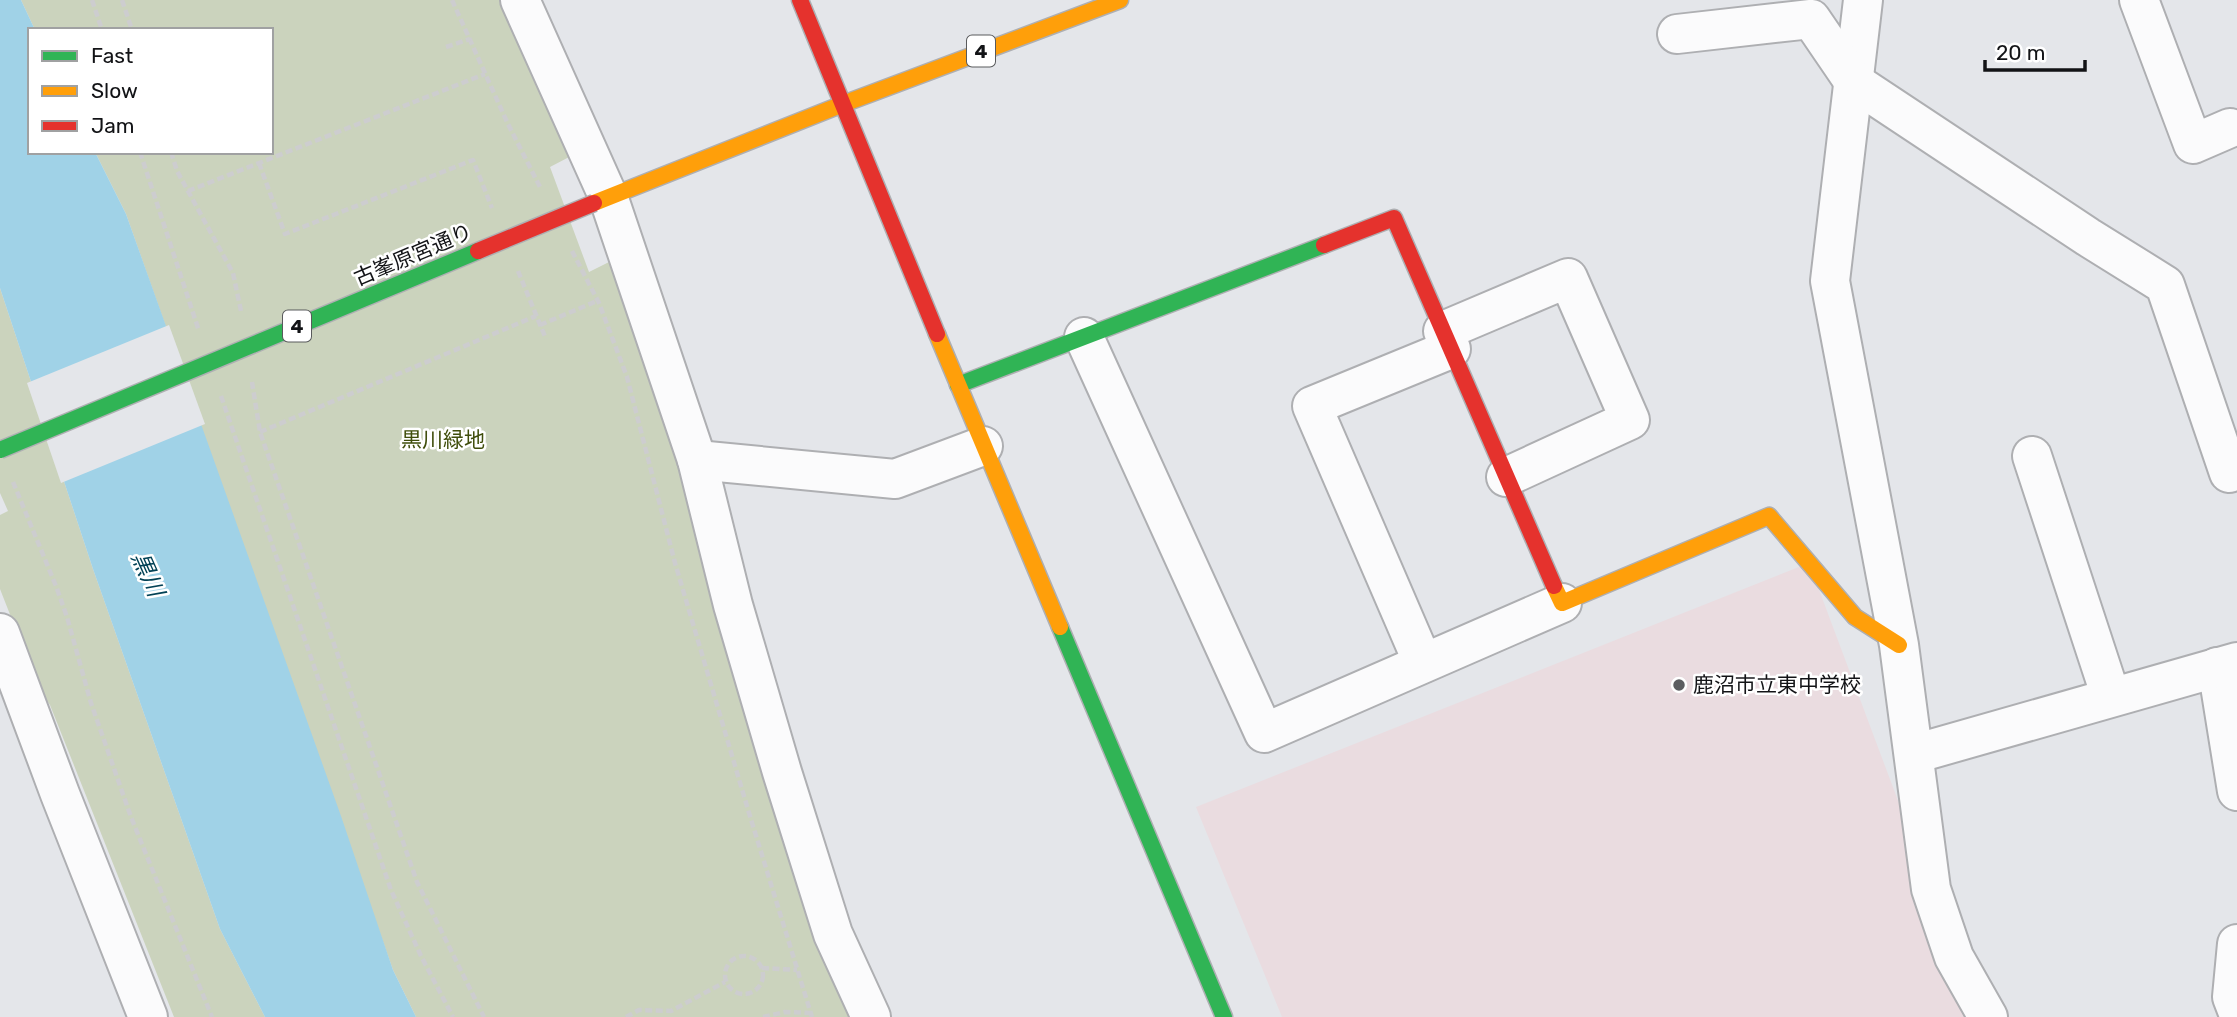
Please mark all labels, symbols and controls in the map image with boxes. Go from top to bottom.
legend [28,28,273,154]
scale bar [1985,28,2085,72]
road number: 4 [967,36,995,66]
text: 20 m [1996,40,2045,65]
text: Fast [91,43,133,68]
text: Slow [91,78,138,103]
text: Jam [91,113,135,138]
street label: 古峯原宮通り [350,218,476,291]
road number: 4 [283,310,311,342]
park label: 黒川緑地 [401,427,485,452]
water label: 黒川 [126,547,171,603]
place label: 鹿沼市立東中学校 [1693,672,1861,697]
marker: 鹿沼市立東中学校 [1671,677,1687,693]

